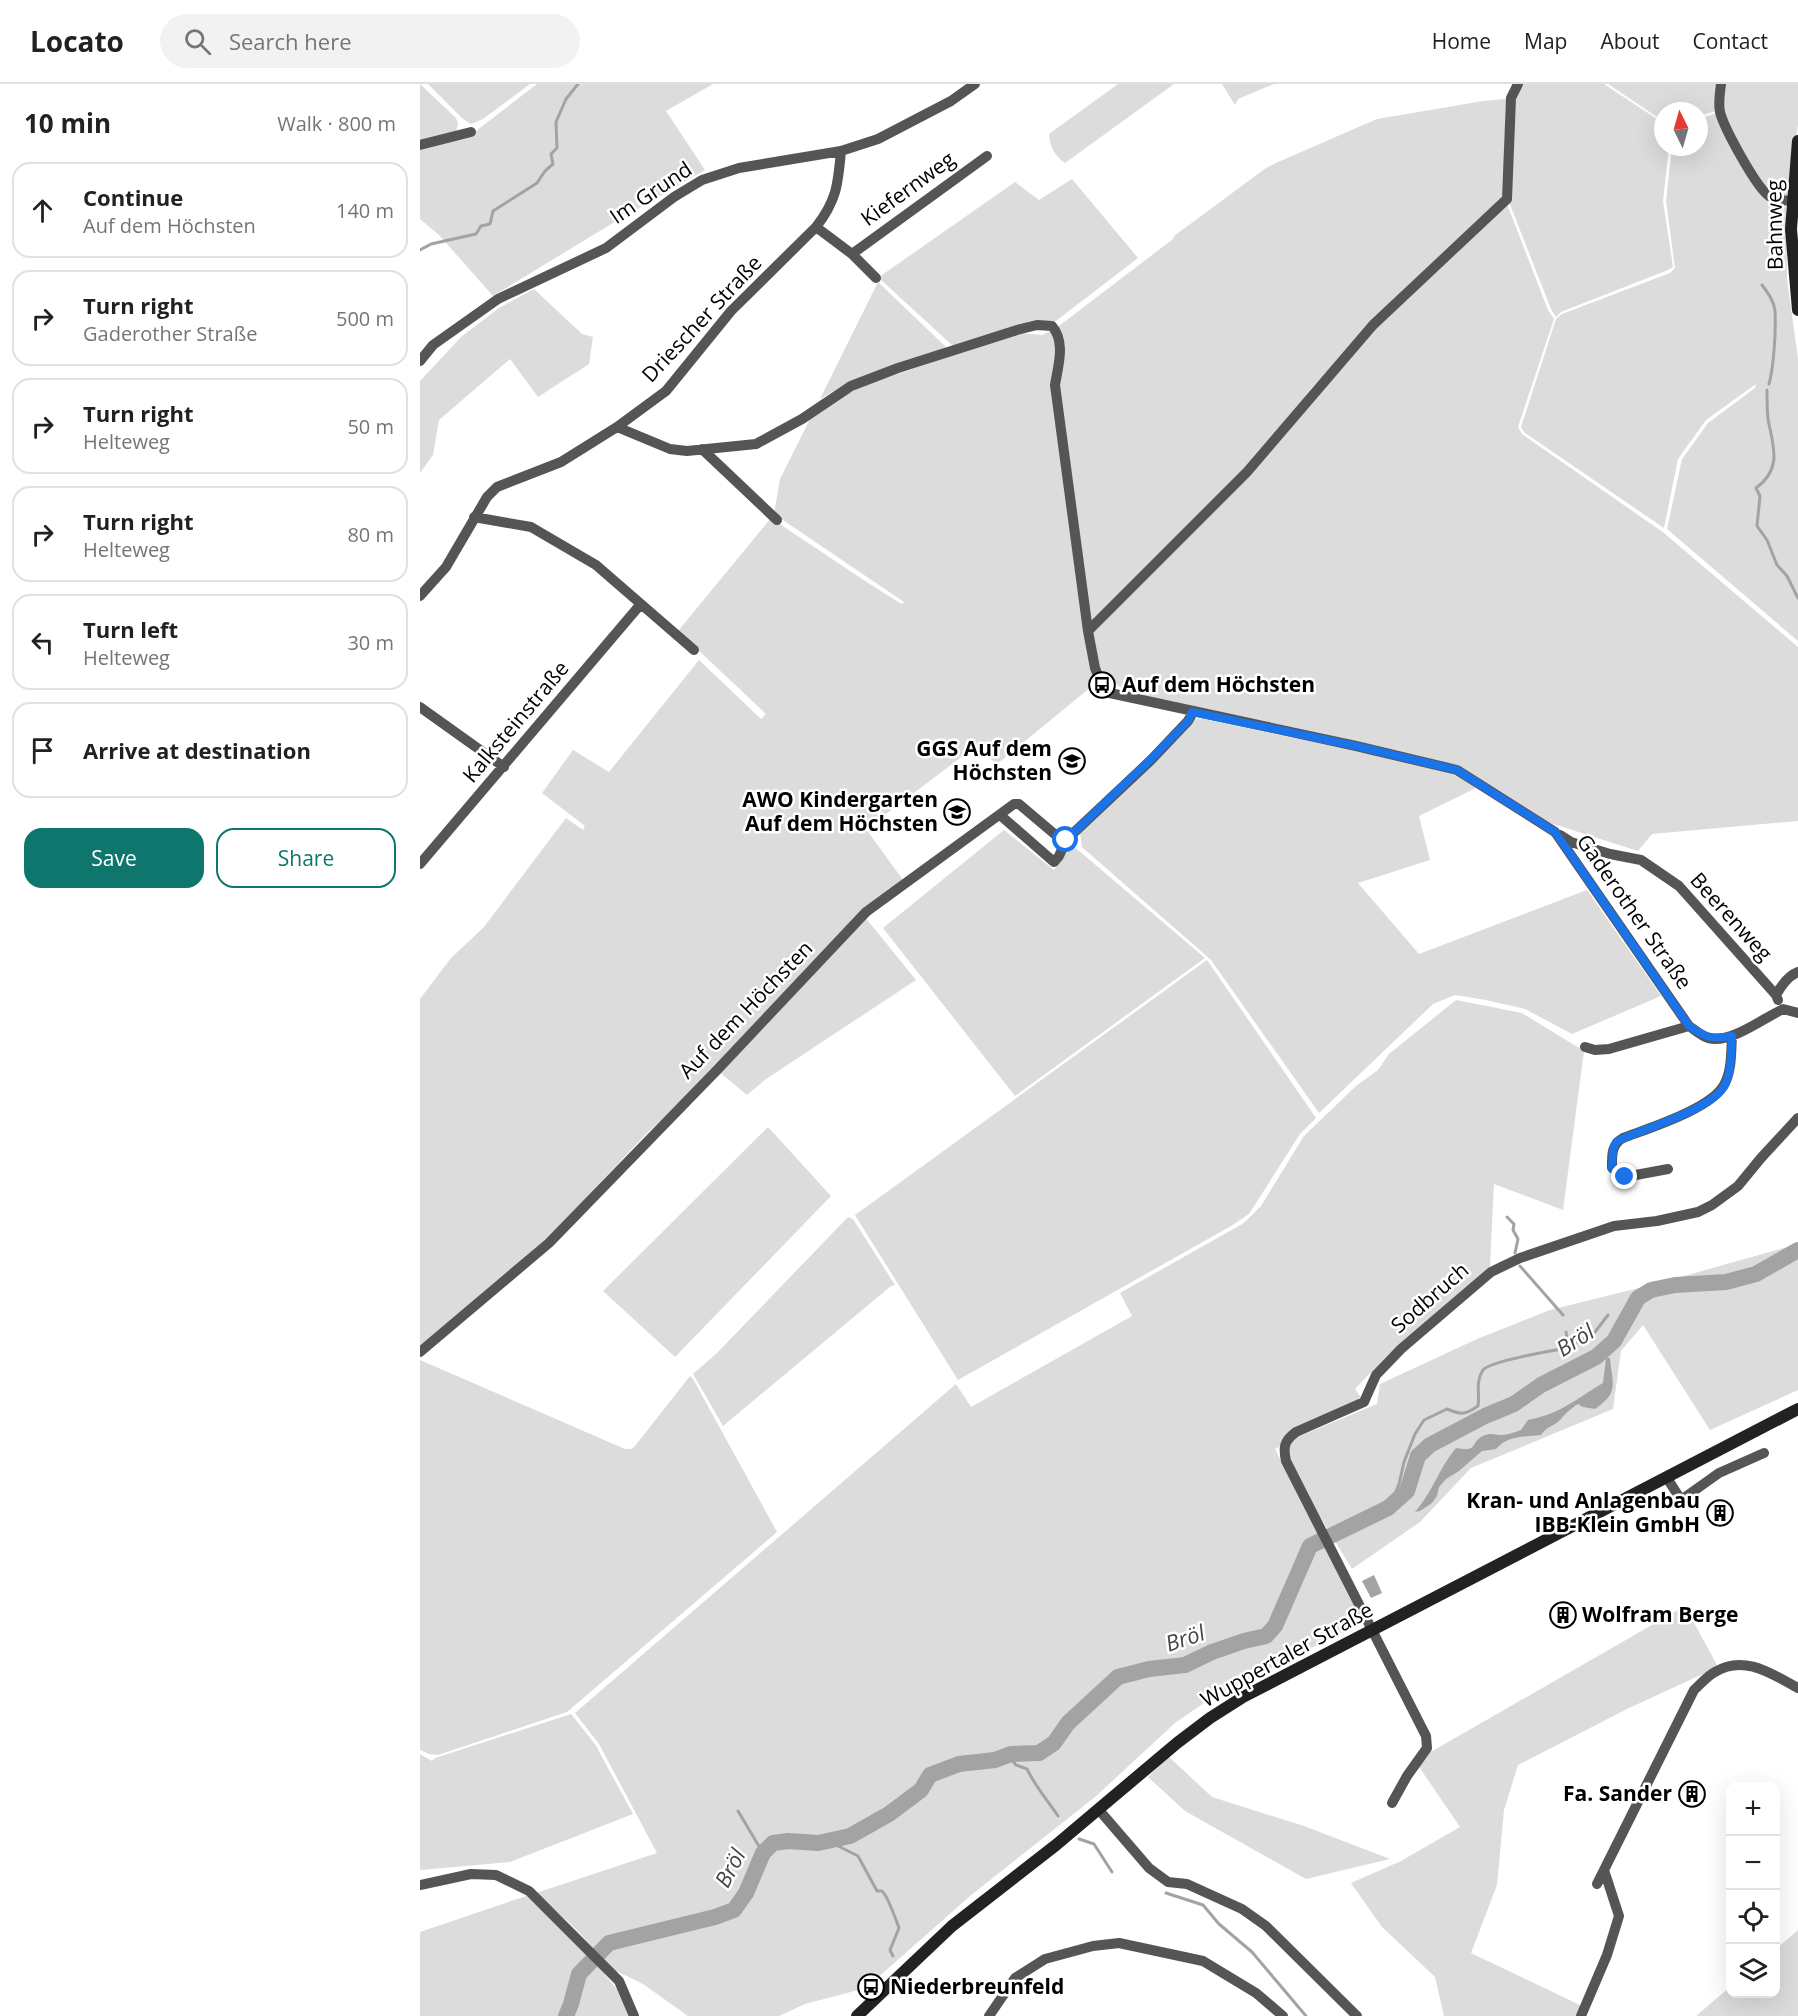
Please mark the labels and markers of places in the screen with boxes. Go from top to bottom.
bus stop icon: Auf dem Höchsten [1087,670,1117,700]
place label: Auf dem Höchsten [1122,670,1315,698]
place label: GGS Auf dem Höchsten [916,734,1052,786]
school or university icon: GGS Auf dem Höchsten [1057,746,1087,776]
place label: AWO Kindergarten Auf dem Höchsten [742,785,938,837]
school or university icon: AWO Kindergarten Auf dem Höchsten [942,797,972,827]
place label: Kran- und Anlagenbau IBB-Klein GmbH [1466,1486,1700,1538]
building icon: Kran- und Anlagenbau IBB-Klein GmbH [1705,1498,1735,1528]
building icon: Wolfram Berge [1548,1600,1578,1630]
place label: Wolfram Berge [1582,1600,1738,1628]
place label: Fa. Sander [1563,1779,1672,1807]
building icon: Fa. Sander [1677,1779,1707,1809]
bus stop icon: Niederbreunfeld [856,1972,886,2002]
place label: Niederbreunfeld [890,1972,1064,2000]

